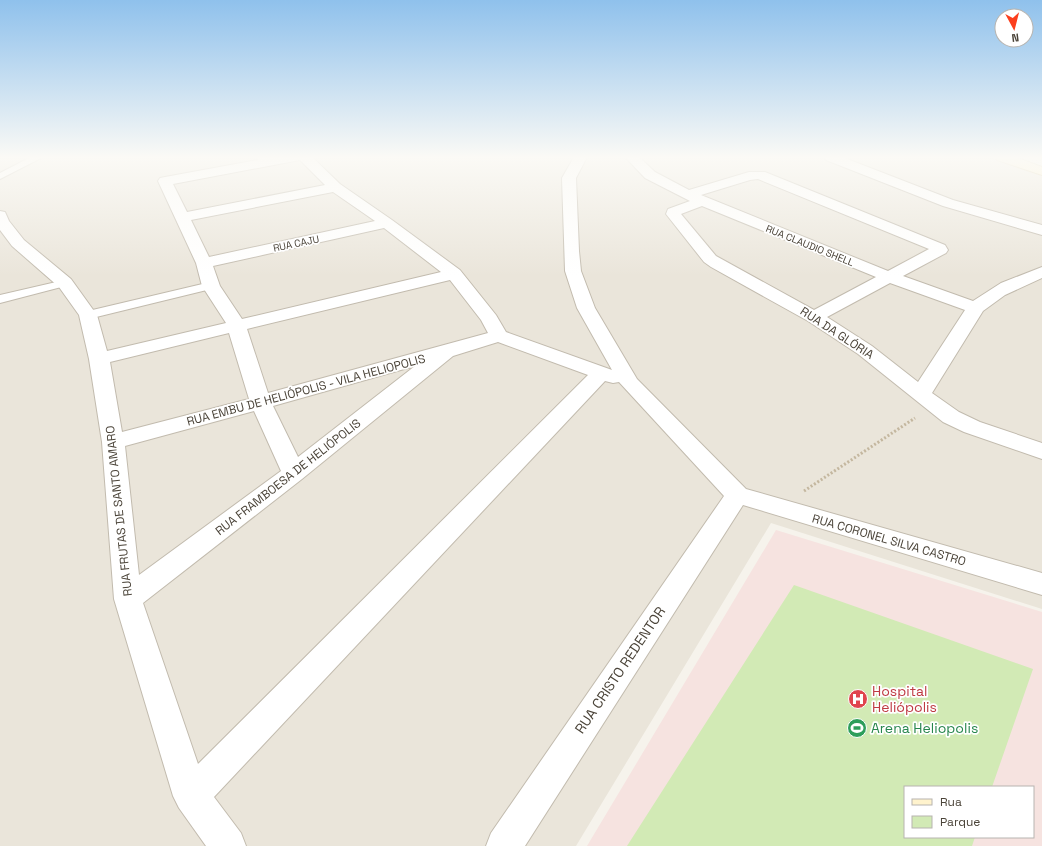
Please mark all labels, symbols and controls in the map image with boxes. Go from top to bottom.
north arrow [994,8,1034,48]
text: N [1011,31,1020,45]
street label: RUA CLAUDIO SHELL [764,222,856,269]
street label: RUA CAJU [272,232,320,255]
street label: RUA DA GLÓRIA [797,303,877,363]
street label: RUA EMBU DE HELIÓPOLIS - VILA HELIOPOLIS [185,350,427,430]
street label: RUA FRAMBOESA DE HELIÓPOLIS [212,415,364,539]
street label: RUA FRUTAS DE SANTO AMARO [102,425,136,597]
street label: RUA CORONEL SILVA CASTRO [810,510,968,570]
street label: RUA CRISTO REDENTOR [571,603,669,737]
place label: Hospital Heliópolis [872,682,937,716]
hospital icon: Hospital Heliópolis [847,688,869,710]
sports icon: Arena Heliopolis [846,717,868,739]
place label: Arena Heliopolis [871,719,978,737]
legend [904,786,1034,838]
text: Rua [940,794,962,810]
text: Parque [940,814,980,830]

